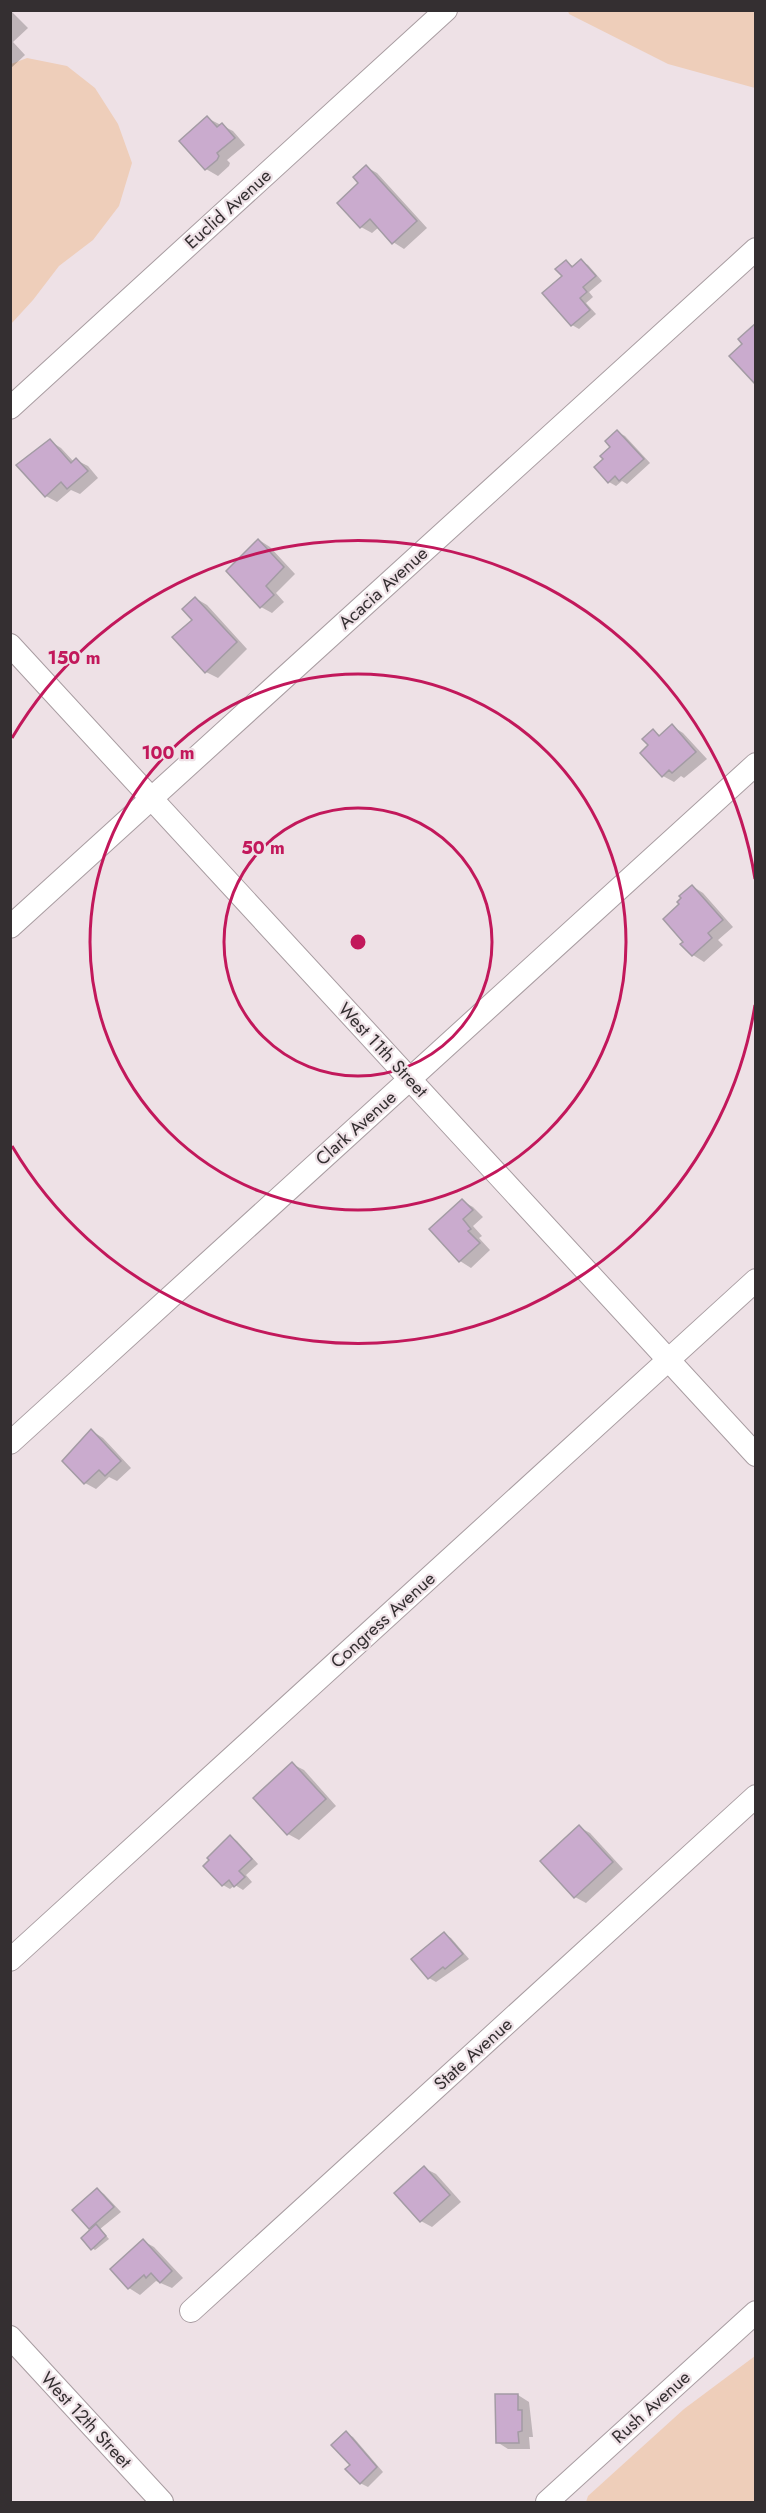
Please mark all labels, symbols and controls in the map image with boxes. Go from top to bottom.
street label: Euclid Avenue [179,163,277,255]
street label: Acacia Avenue [332,541,434,635]
text: 150 m [48,645,100,671]
text: 100 m [141,740,195,766]
text: 50 m [241,835,285,861]
centre of rings [348,932,368,952]
street label: West 11th Street [332,997,434,1104]
street label: Clark Avenue [310,1085,402,1171]
street label: Congress Avenue [325,1566,441,1674]
street label: State Avenue [428,2012,518,2096]
street label: Rush Avenue [606,2365,696,2449]
street label: West 12th Street [35,2366,138,2474]

